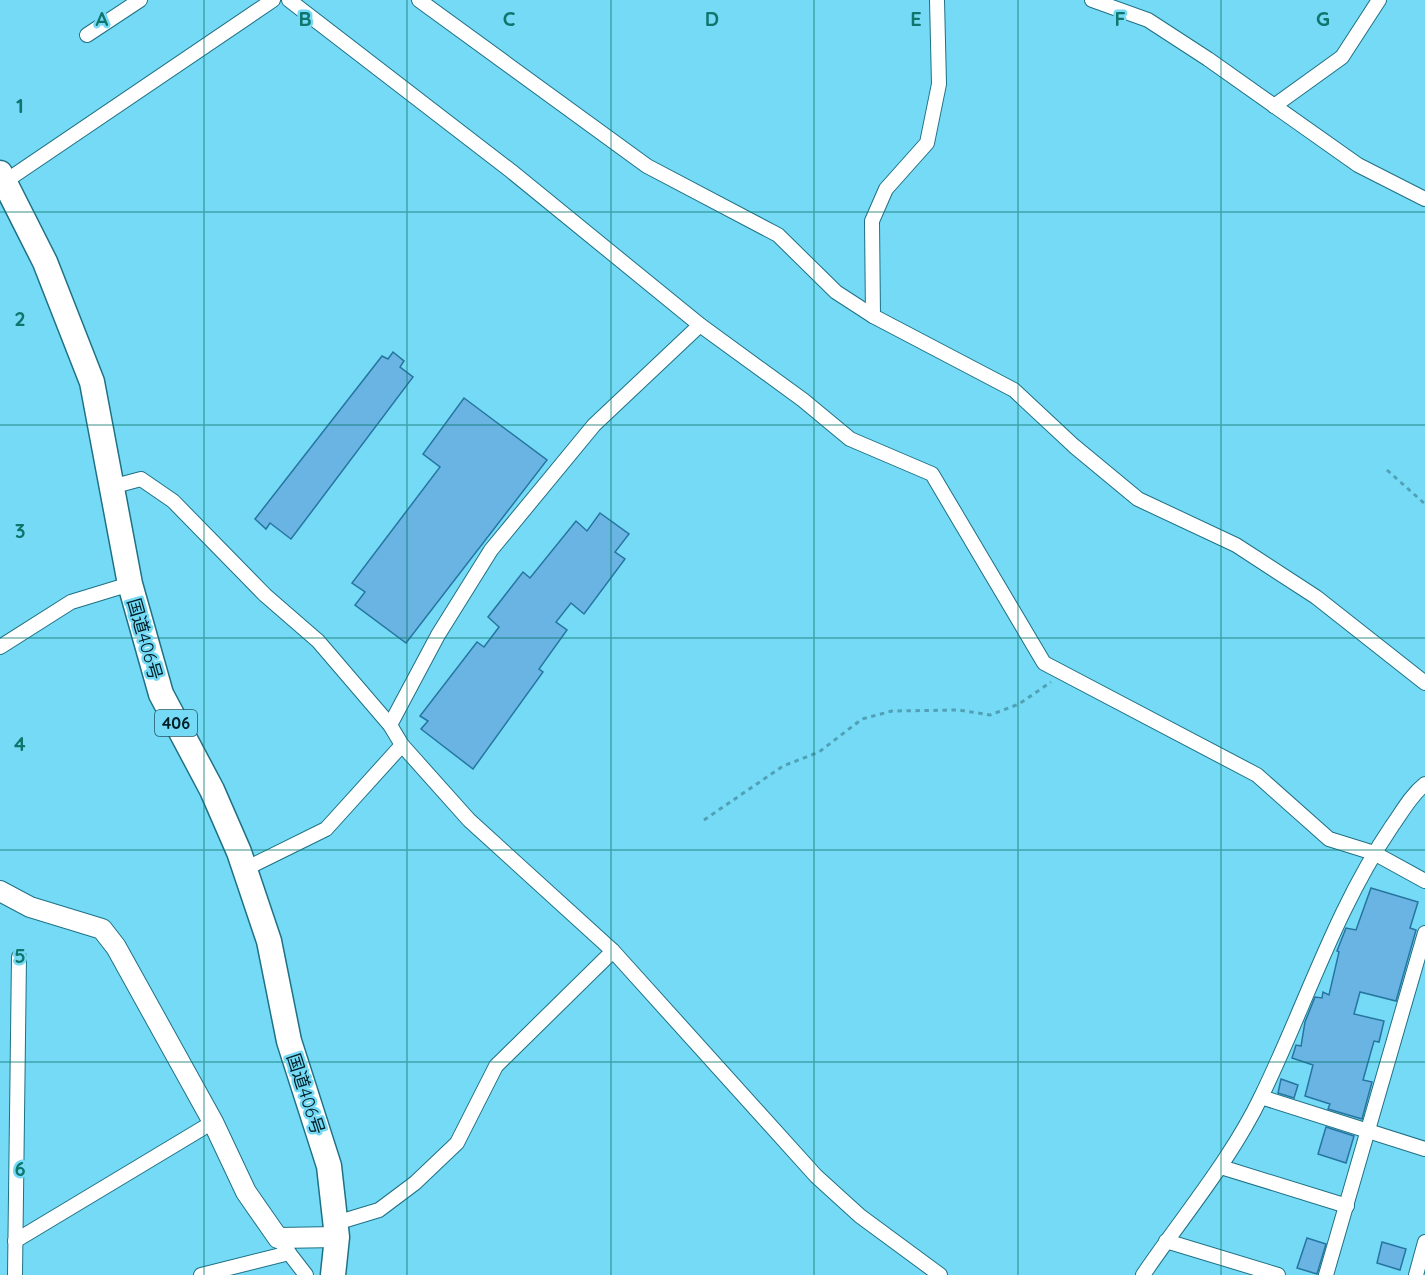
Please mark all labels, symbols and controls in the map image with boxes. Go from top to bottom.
text: A [96,6,109,31]
text: B [298,6,312,31]
text: C [503,6,516,31]
text: D [705,6,719,31]
text: E [910,6,922,31]
text: F [1114,6,1126,31]
text: G [1316,6,1330,31]
text: 1 [16,93,24,118]
text: 2 [14,306,26,331]
text: 3 [15,518,25,543]
street label: 国道406号 [122,596,168,682]
road number: 406 [155,710,197,736]
text: 4 [14,731,26,756]
text: 5 [14,943,26,968]
street label: 国道406号 [282,1051,330,1137]
text: 6 [14,1156,26,1181]

